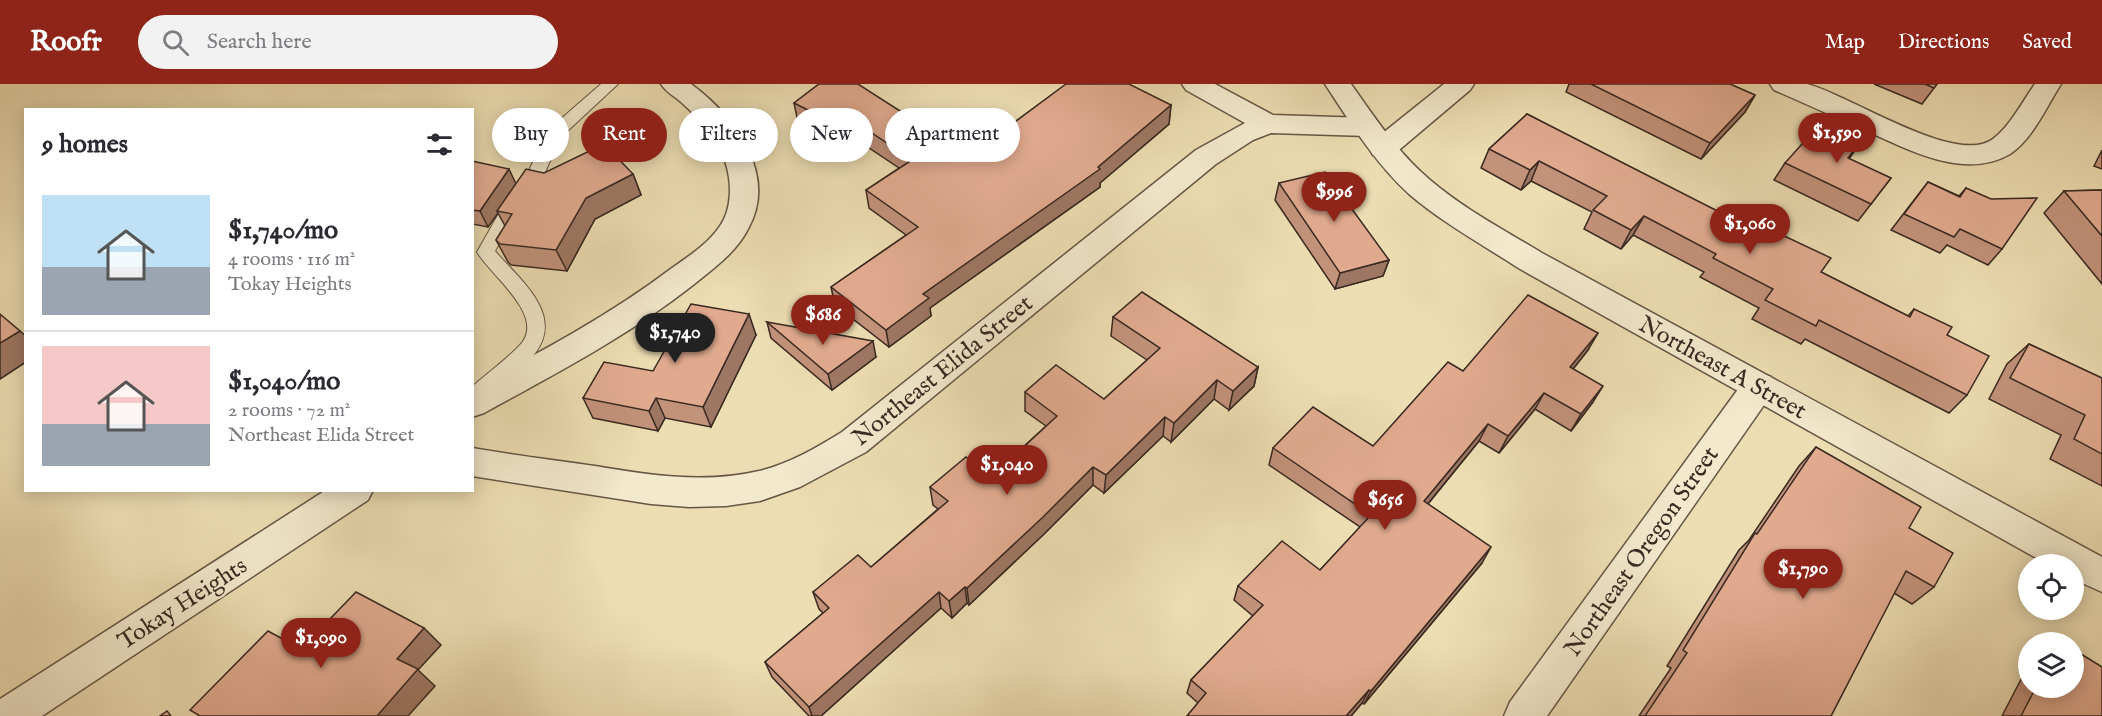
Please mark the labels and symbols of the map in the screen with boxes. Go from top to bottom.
pin: $1,590 [1788,113,1886,164]
pin: $996 [1298,172,1370,223]
pin: $1,060 [1701,204,1799,255]
street label: Northeast Elida Street [846,289,1040,454]
pin: $686 [787,295,859,346]
street label: Northeast A Street [1633,309,1812,427]
pin: $1,740 [626,313,724,364]
street label: Northeast Oregon Street [1558,441,1726,663]
pin: $1,040 [958,445,1056,496]
pin: $656 [1349,480,1421,531]
pin: $1,790 [1754,549,1852,600]
street label: Tokay Heights [112,551,253,658]
pin: $1,090 [272,618,370,669]

